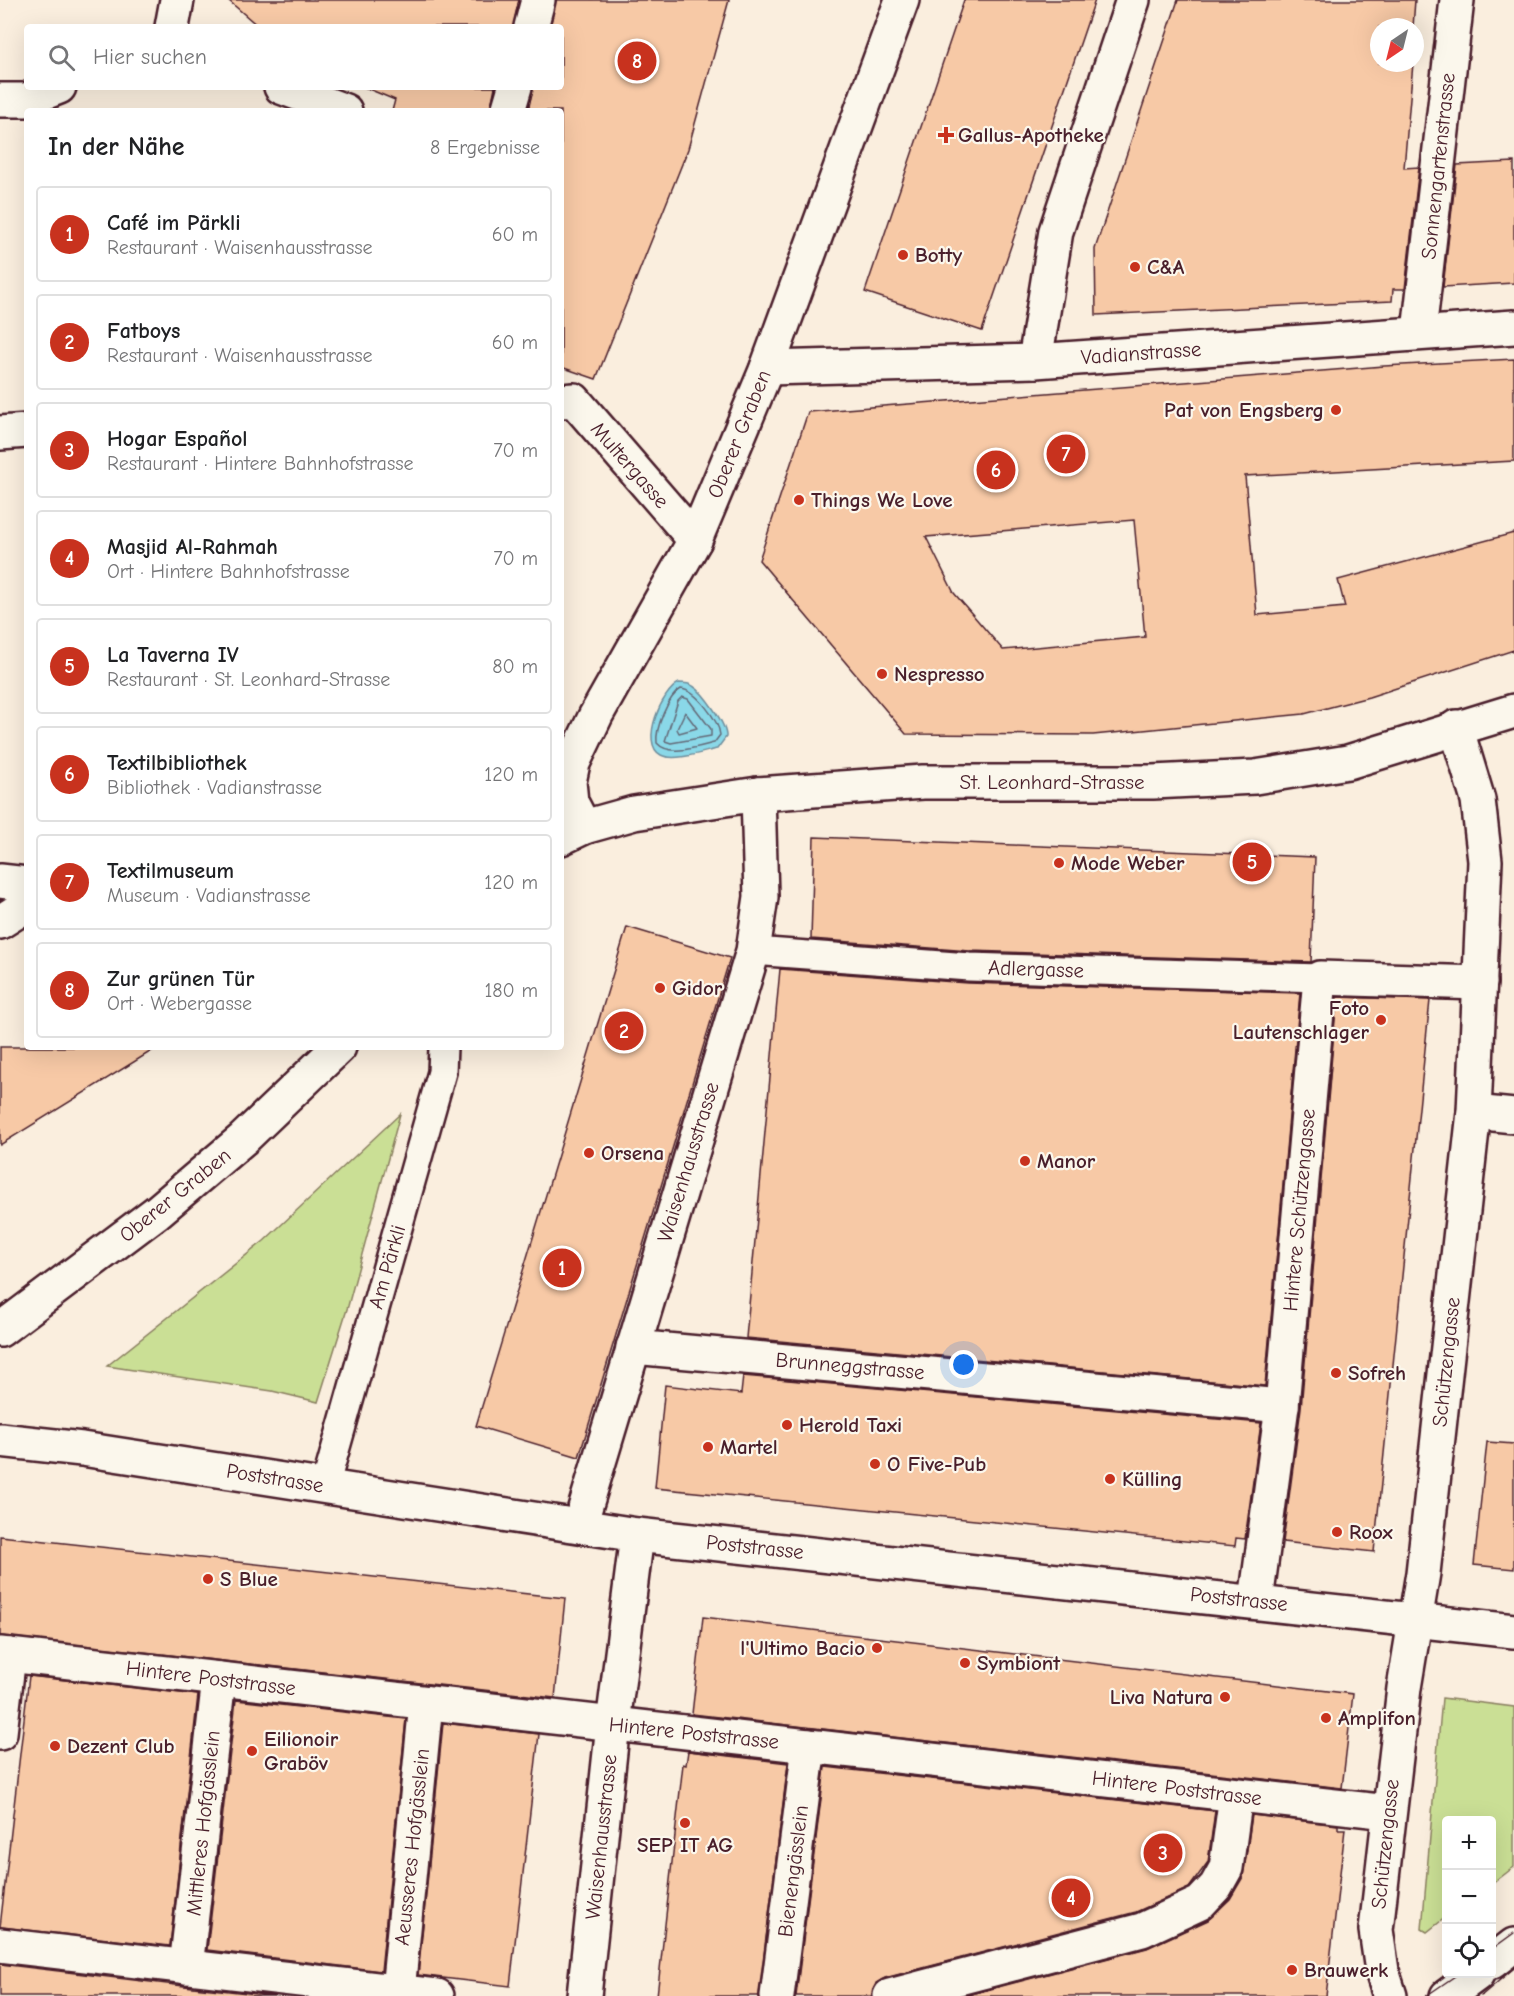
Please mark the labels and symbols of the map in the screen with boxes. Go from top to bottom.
north arrow [1370,18,1424,72]
pin: 8 [618,38,656,84]
street label: Sonnengartenstrasse [1416,72,1460,260]
place label: Gallus-Apotheke [958,123,1104,147]
marker: Gallus-Apotheke [939,128,953,142]
place label: Botty [915,243,962,267]
marker: Botty [896,248,910,262]
place label: C&A [1147,255,1185,279]
marker: C&A [1128,260,1142,274]
street label: Vadianstrasse [1080,337,1202,369]
street label: Oberer Graben [702,366,776,502]
place label: Pat von Engsberg [1164,398,1324,422]
marker: Pat von Engsberg [1329,403,1343,417]
street label: Multergasse [586,417,674,513]
pin: 7 [1046,432,1086,476]
pin: 6 [976,448,1016,492]
place label: Things We Love [811,488,952,512]
marker: Things We Love [792,493,806,507]
place label: Nespresso [894,662,985,686]
marker: Nespresso [875,667,889,681]
street label: St. Leonhard-Strasse [960,770,1144,794]
pin: 5 [1232,840,1272,884]
place label: Mode Weber [1071,851,1185,875]
marker: Mode Weber [1052,856,1066,870]
street label: Adlergasse [988,955,1084,983]
place label: Gidor [672,976,723,1000]
marker: Gidor [653,981,667,995]
place label: Foto Lautenschlager [1233,996,1370,1044]
pin: 2 [604,1008,644,1054]
marker: Foto Lautenschlager [1374,1013,1388,1027]
street label: Waisenhausstrasse [652,1079,724,1245]
street label: Hintere Schützengasse [1278,1108,1320,1312]
place label: Orsena [601,1141,664,1165]
street label: Oberer Graben [115,1143,235,1247]
marker: Orsena [582,1146,596,1160]
place label: Manor [1037,1149,1096,1173]
marker: Manor [1018,1154,1032,1168]
street label: Am Pärkli [364,1222,410,1312]
pin: 1 [542,1246,582,1290]
street label: Schützengasse [1427,1296,1465,1428]
street label: Brunneggstrasse [774,1348,926,1384]
your location [949,1350,978,1379]
place label: Sofreh [1348,1361,1406,1385]
marker: Sofreh [1329,1366,1343,1380]
place label: Herold Taxi [799,1413,902,1437]
marker: Herold Taxi [780,1418,794,1432]
place label: Martel [720,1435,778,1459]
marker: Martel [701,1440,715,1454]
place label: O Five-Pub [887,1452,986,1476]
marker: O Five-Pub [868,1457,882,1471]
street label: Poststrasse [225,1458,325,1498]
place label: Külling [1122,1467,1183,1491]
marker: Külling [1103,1472,1117,1486]
place label: Roox [1349,1520,1393,1544]
marker: Roox [1330,1525,1344,1539]
street label: Poststrasse [705,1530,805,1564]
place label: S Blue [220,1567,278,1591]
marker: S Blue [201,1572,215,1586]
street label: Poststrasse [1189,1582,1289,1616]
place label: l'Ultimo Bacio [740,1636,865,1660]
marker: l'Ultimo Bacio [870,1641,884,1655]
place label: Symbiont [977,1651,1061,1675]
street label: Hintere Poststrasse [125,1656,297,1700]
marker: Symbiont [958,1656,972,1670]
place label: Liva Natura [1110,1685,1213,1709]
marker: Liva Natura [1218,1690,1232,1704]
place label: Amplifon [1338,1706,1416,1730]
marker: Amplifon [1319,1711,1333,1725]
street label: Hintere Poststrasse [608,1712,780,1754]
place label: Eilionoir Graböv [264,1727,339,1775]
street label: Mittleres Hofgässlein [181,1729,225,1917]
place label: Dezent Club [67,1734,175,1758]
marker: Dezent Club [48,1739,62,1753]
marker: Eilionoir Graböv [245,1744,259,1758]
street label: Aeusseres Hofgässlein [390,1747,434,1947]
street label: Waisenhausstrasse [580,1753,622,1921]
street label: Hintere Poststrasse [1091,1766,1263,1810]
street label: Schützengasse [1366,1778,1404,1910]
street label: Bienengässlein [773,1804,813,1938]
marker: SEP IT AG [678,1816,692,1830]
pin: 3 [1144,1830,1182,1876]
place label: SEP IT AG [637,1833,733,1857]
pin: 4 [1052,1876,1090,1920]
place label: Brauwerk [1304,1958,1389,1982]
marker: Brauwerk [1285,1963,1299,1977]

